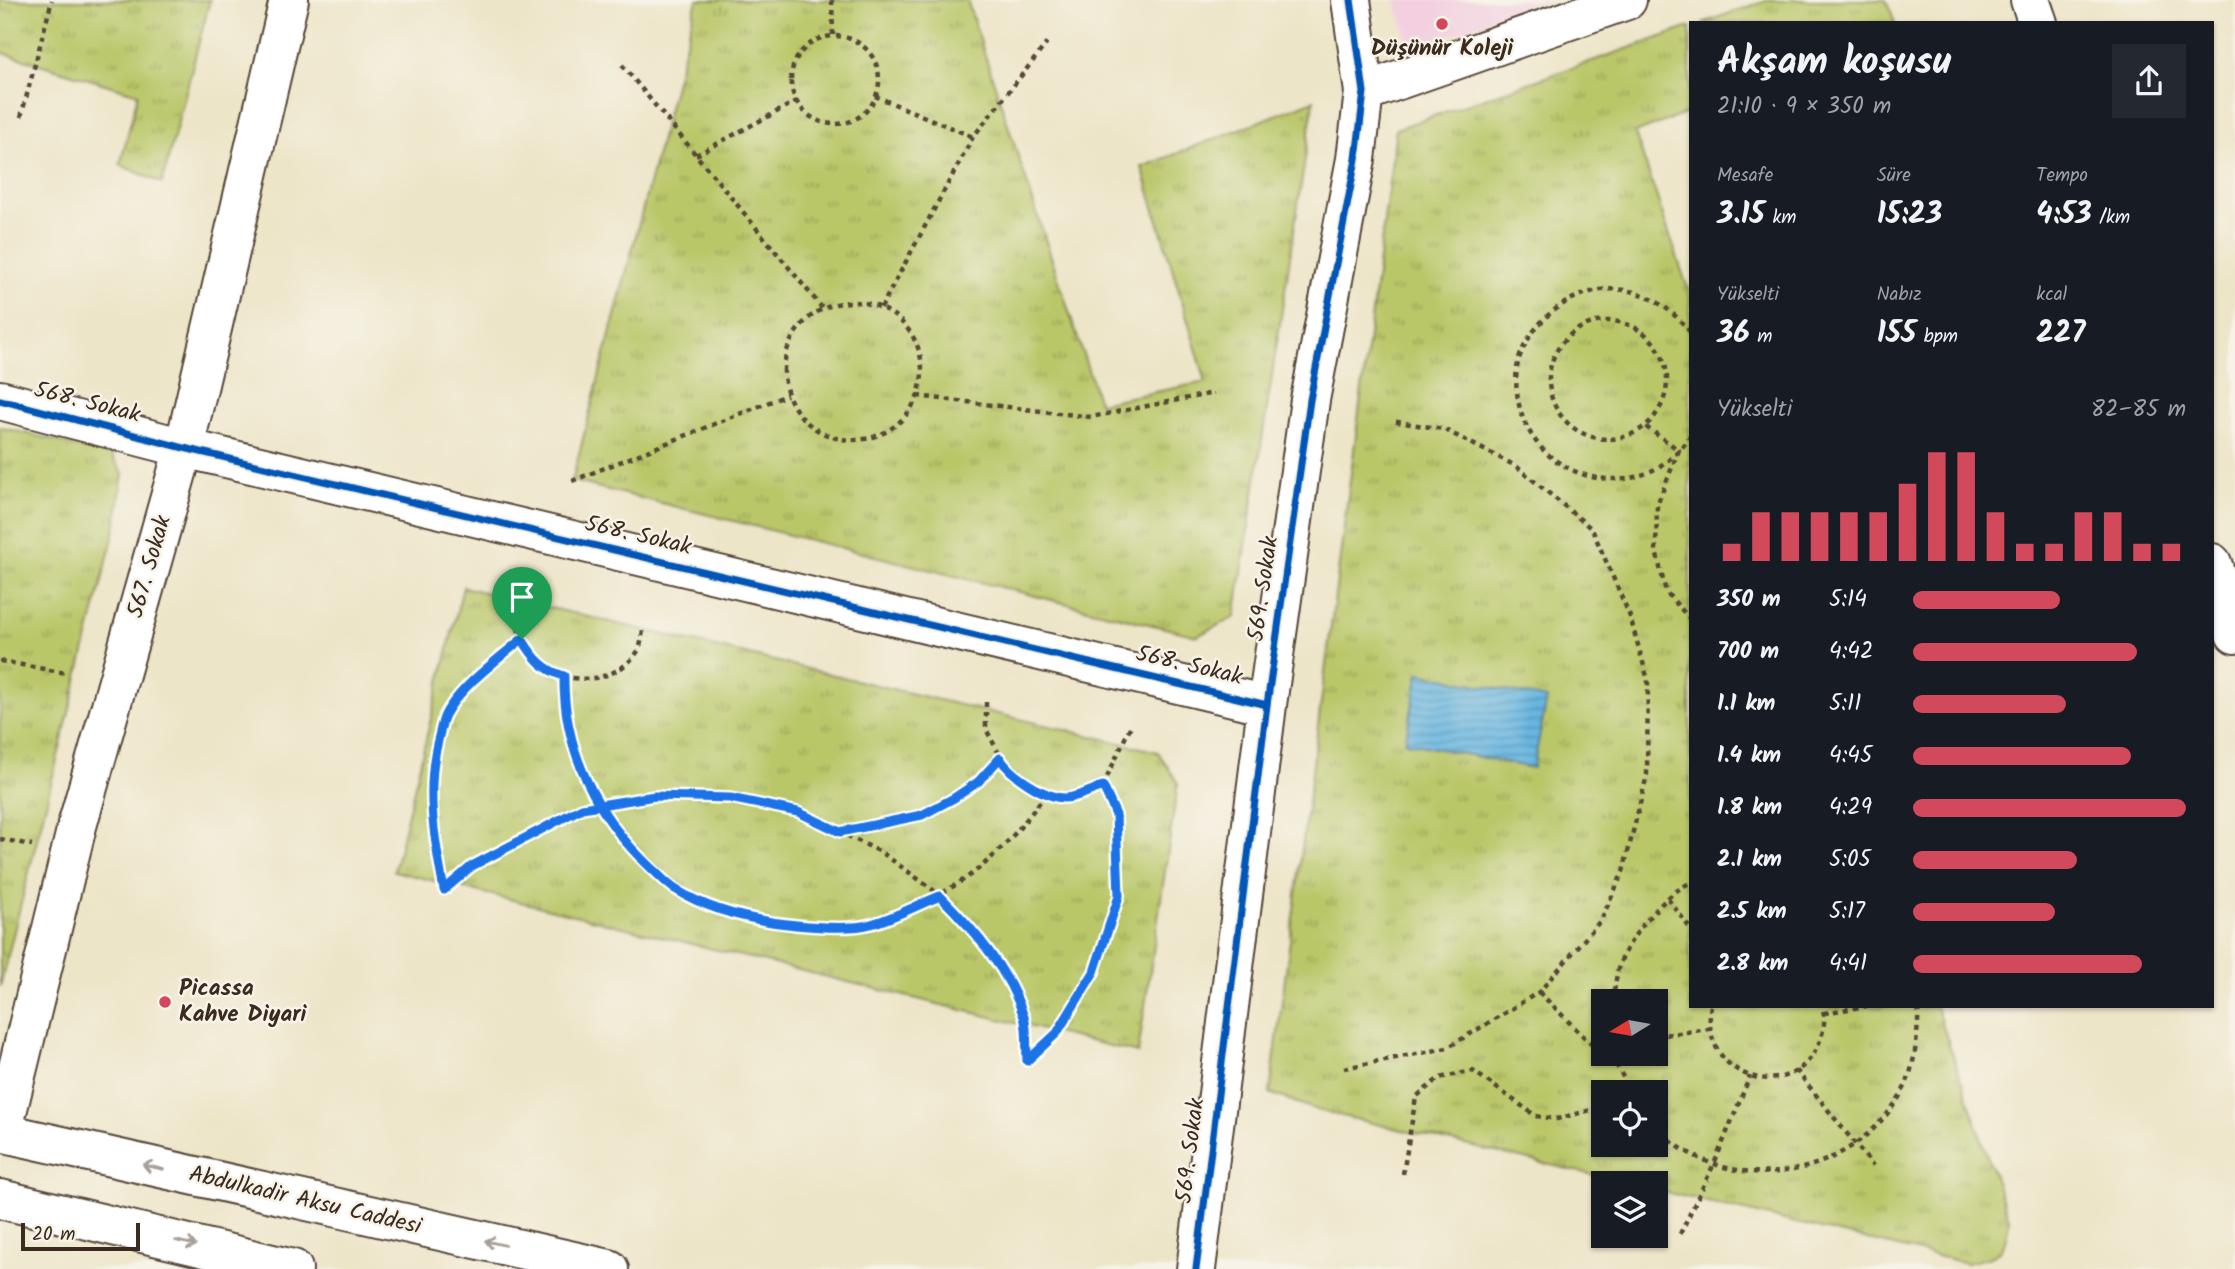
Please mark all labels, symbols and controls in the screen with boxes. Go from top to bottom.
marker: Düşünür Koleji [1434,16,1450,32]
place label: Düşünür Koleji [1371,31,1514,67]
text: Akşam koşusu [1717,33,1951,93]
button: share [2112,44,2186,118]
text: 21:10 · 9 × 350 m [1717,89,1891,125]
text: Mesafe [1717,161,1773,191]
text: Süre [1877,161,1911,191]
text: Tempo [2036,161,2088,191]
text: 3.15 [1717,191,1765,239]
text: 15:23 [1877,191,1942,239]
text: 4:53 [2036,191,2092,239]
text: km [1765,203,1796,233]
text: /km [2092,203,2130,233]
text: Yükselti [1717,280,1779,310]
text: Nabız [1877,280,1922,310]
text: kcal [2036,280,2067,310]
text: 36 [1717,310,1750,358]
text: 155 [1877,310,1916,358]
text: 227 [2036,310,2085,358]
text: m [1750,322,1772,352]
text: bpm [1916,322,1958,352]
street label: 568. Sokak [30,372,144,434]
text: Yükselti [1717,392,1792,428]
text: 82–85 m [2091,392,2186,428]
street label: 568. Sokak [581,506,695,566]
street label: 567. Sokak [118,511,182,623]
street label: 569. Sokak [1239,534,1289,644]
pin [492,567,552,639]
icon: arrive [503,578,541,616]
text: 350 m [1717,582,1781,618]
text: 5:14 [1829,582,1867,618]
text: 700 m [1717,634,1779,670]
text: 4:42 [1829,634,1873,670]
street label: 568. Sokak [1132,636,1246,696]
text: 1.1 km [1717,686,1775,722]
text: 5:11 [1829,686,1861,722]
text: 1.4 km [1717,738,1781,774]
text: 4:45 [1829,738,1872,774]
text: 1.8 km [1717,790,1782,826]
text: 4:29 [1829,790,1872,826]
text: 2.1 km [1717,842,1782,878]
text: 5:05 [1829,842,1871,878]
text: 2.5 km [1717,894,1787,930]
text: 5:17 [1829,894,1865,930]
text: 2.8 km [1717,946,1788,982]
text: 4:41 [1829,946,1867,982]
place label: Picassa Kahve Diyari [179,971,308,1033]
north arrow [1591,989,1668,1066]
map controls [1591,989,1668,1248]
marker: Picassa Kahve Diyari [157,994,173,1010]
button: locate [1591,1080,1668,1157]
street label: 569. Sokak [1167,1096,1215,1206]
street label: Abdulkadir Aksu Caddesi [185,1157,426,1246]
one-way arrow [142,1159,165,1173]
button: layers [1591,1171,1668,1248]
scale bar [21,1220,140,1252]
text: 20 m [32,1220,75,1250]
one-way arrow [484,1236,507,1250]
one-way arrow [174,1237,196,1250]

